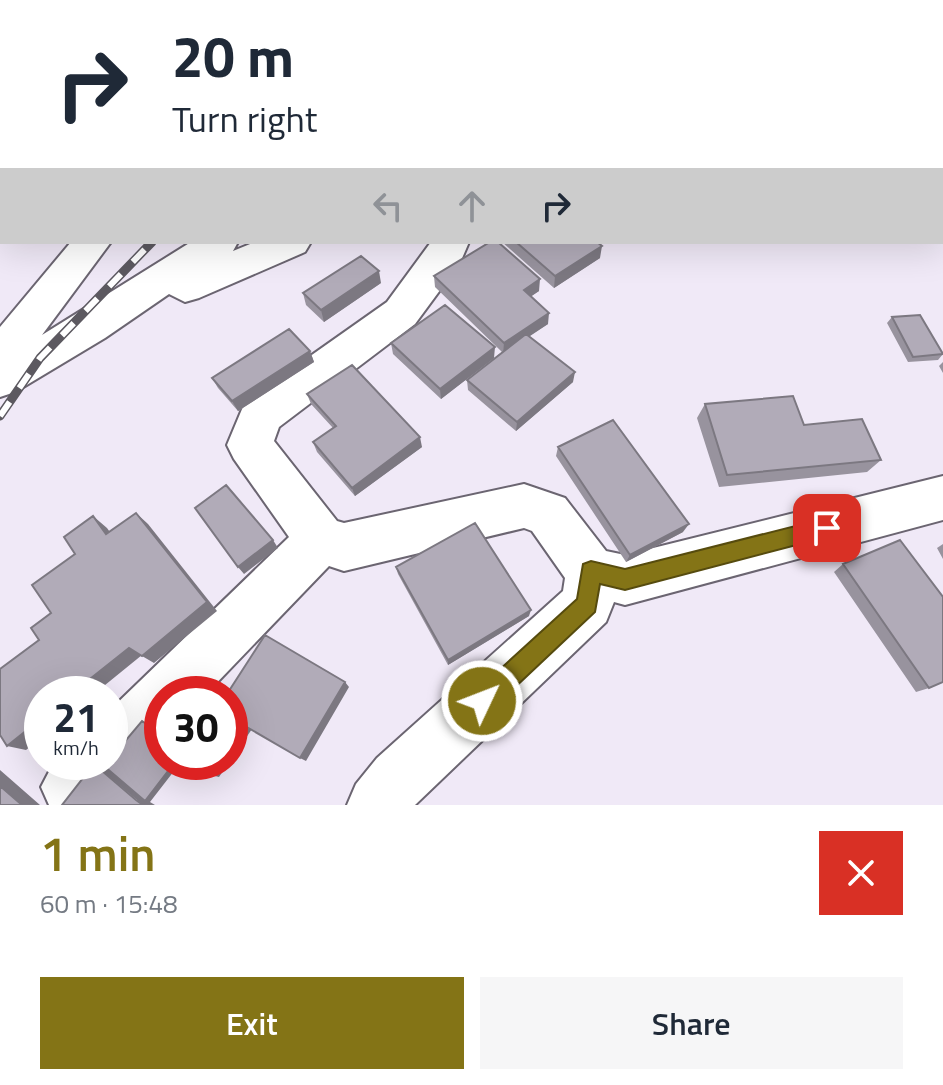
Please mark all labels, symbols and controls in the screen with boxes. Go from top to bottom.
text: 20 m [172,14,294,99]
icon: right [40,32,144,136]
text: Turn right [172,91,317,146]
icon: left [366,184,410,228]
icon: ahead [450,184,494,228]
icon: right [534,184,578,228]
pin [793,494,861,562]
icon: arrive [805,506,849,550]
position arrow [440,659,524,743]
speed limit sign: 30 [144,676,248,780]
text: 21 [54,687,98,748]
text: km/h [53,732,99,763]
text: 1 min [40,817,155,890]
button: close [819,831,903,915]
text: 60 m · 15:48 [40,884,178,923]
button: Exit [40,977,464,1069]
button: Share [480,977,903,1069]

